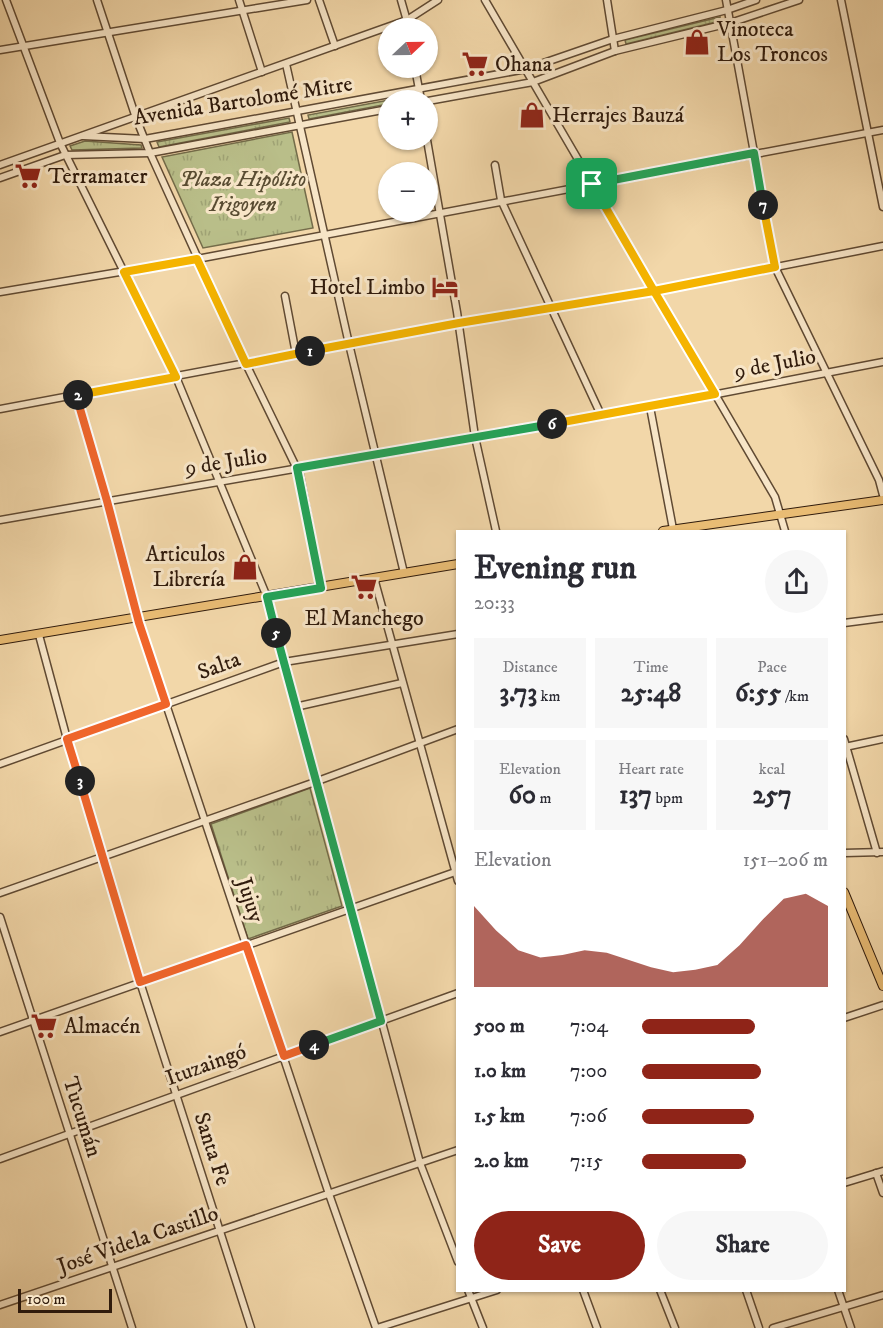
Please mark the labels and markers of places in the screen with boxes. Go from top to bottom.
place label: Vinoteca Los Troncos [716,16,828,68]
shop icon: Vinoteca Los Troncos [682,27,712,57]
supermarket icon: Ohana [460,49,490,79]
place label: Ohana [495,51,553,78]
shop icon: Herrajes Bauzá [517,100,547,130]
place label: Herrajes Bauzá [552,102,685,129]
pin [566,158,617,209]
supermarket icon: Terramater [13,161,43,191]
place label: Terramater [48,163,148,190]
pin: 7 [748,190,778,220]
hotel icon: Hotel Limbo [430,272,460,302]
place label: Hotel Limbo [310,274,425,301]
pin: 1 [295,336,325,366]
pin: 2 [63,380,93,410]
pin: 6 [537,409,567,439]
place label: Articulos Librería [145,541,226,593]
shop icon: Articulos Librería [230,552,260,582]
supermarket icon: El Manchego [349,572,379,602]
place label: El Manchego [304,605,424,632]
pin: 5 [261,618,291,648]
pin: 3 [65,766,95,796]
supermarket icon: Almacén [29,1011,59,1041]
place label: Almacén [64,1013,141,1040]
pin: 4 [299,1030,329,1060]

